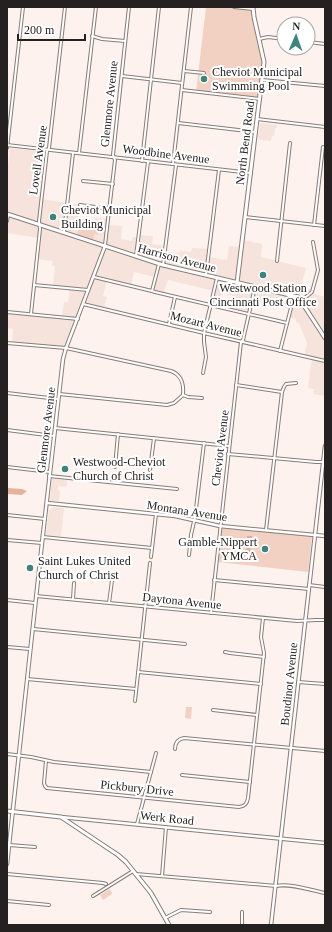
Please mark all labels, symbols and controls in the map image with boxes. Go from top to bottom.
scale bar [18,16,85,42]
north arrow [276,16,316,56]
text: N [292,20,301,32]
text: 200 m [24,23,55,37]
street label: Glenmore Avenue [98,60,120,148]
place label: Cheviot Municipal Swimming Pool [212,65,303,93]
marker: Cheviot Municipal Swimming Pool [199,74,209,84]
street label: North Bend Road [233,100,257,186]
street label: Lovell Avenue [26,124,50,196]
street label: Woodbine Avenue [122,142,210,166]
place label: Cheviot Municipal Building [61,203,152,231]
marker: Cheviot Municipal Building [48,212,58,222]
street label: Harrison Avenue [136,241,218,275]
marker: Westwood Station Cincinnati Post Office [258,270,268,280]
place label: Westwood Station Cincinnati Post Office [209,281,317,309]
street label: Mozart Avenue [169,308,243,340]
street label: Glenmore Avenue [34,386,58,474]
street label: Cheviot Avenue [208,409,232,487]
place label: Westwood-Cheviot Church of Christ [73,455,166,483]
marker: Westwood-Cheviot Church of Christ [60,464,70,474]
street label: Montana Avenue [146,498,228,524]
place label: Gamble-Nippert YMCA [178,535,258,563]
marker: Gamble-Nippert YMCA [260,544,270,554]
place label: Saint Lukes United Church of Christ [38,554,131,582]
marker: Saint Lukes United Church of Christ [25,563,35,573]
street label: Daytona Avenue [142,590,222,612]
street label: Boudinot Avenue [278,642,300,726]
street label: Pickbury Drive [100,777,174,799]
street label: Werk Road [139,808,195,828]

